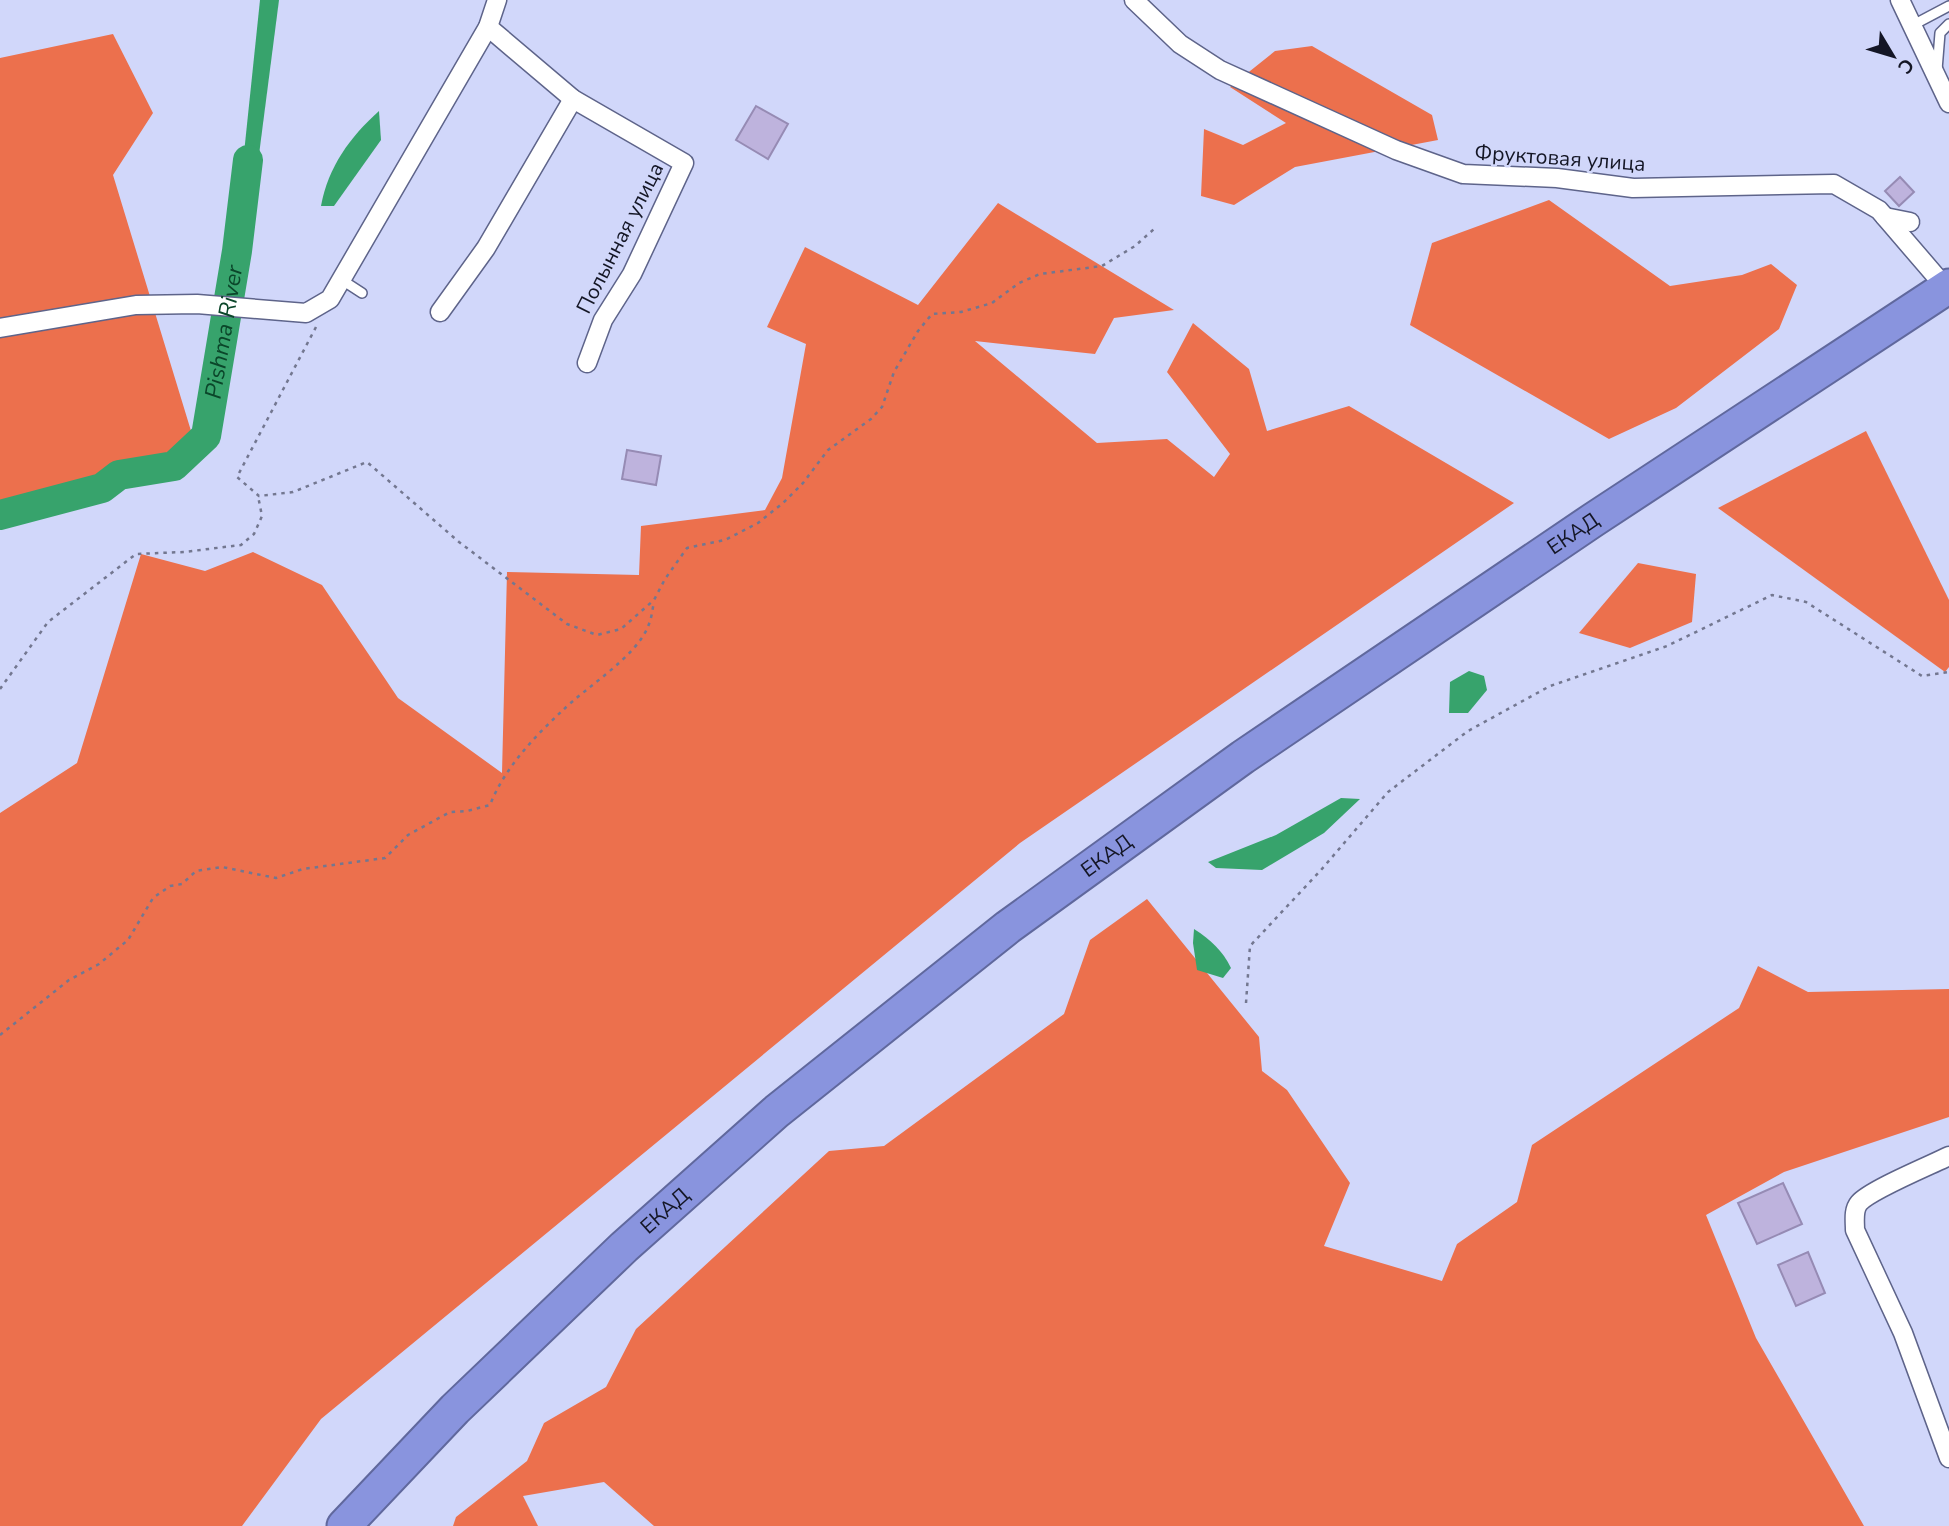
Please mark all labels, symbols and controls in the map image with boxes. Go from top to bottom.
north arrow [1858,21,1928,91]
text: С [1891,53,1920,79]
street label: Фруктовая улица [1474,138,1646,178]
street label: Полынная улица [570,158,670,318]
water label: Pishma River [197,262,250,401]
street label: ЕКАД [1542,506,1604,561]
street label: ЕКАД [1075,828,1138,884]
street label: ЕКАД [634,1181,695,1240]

